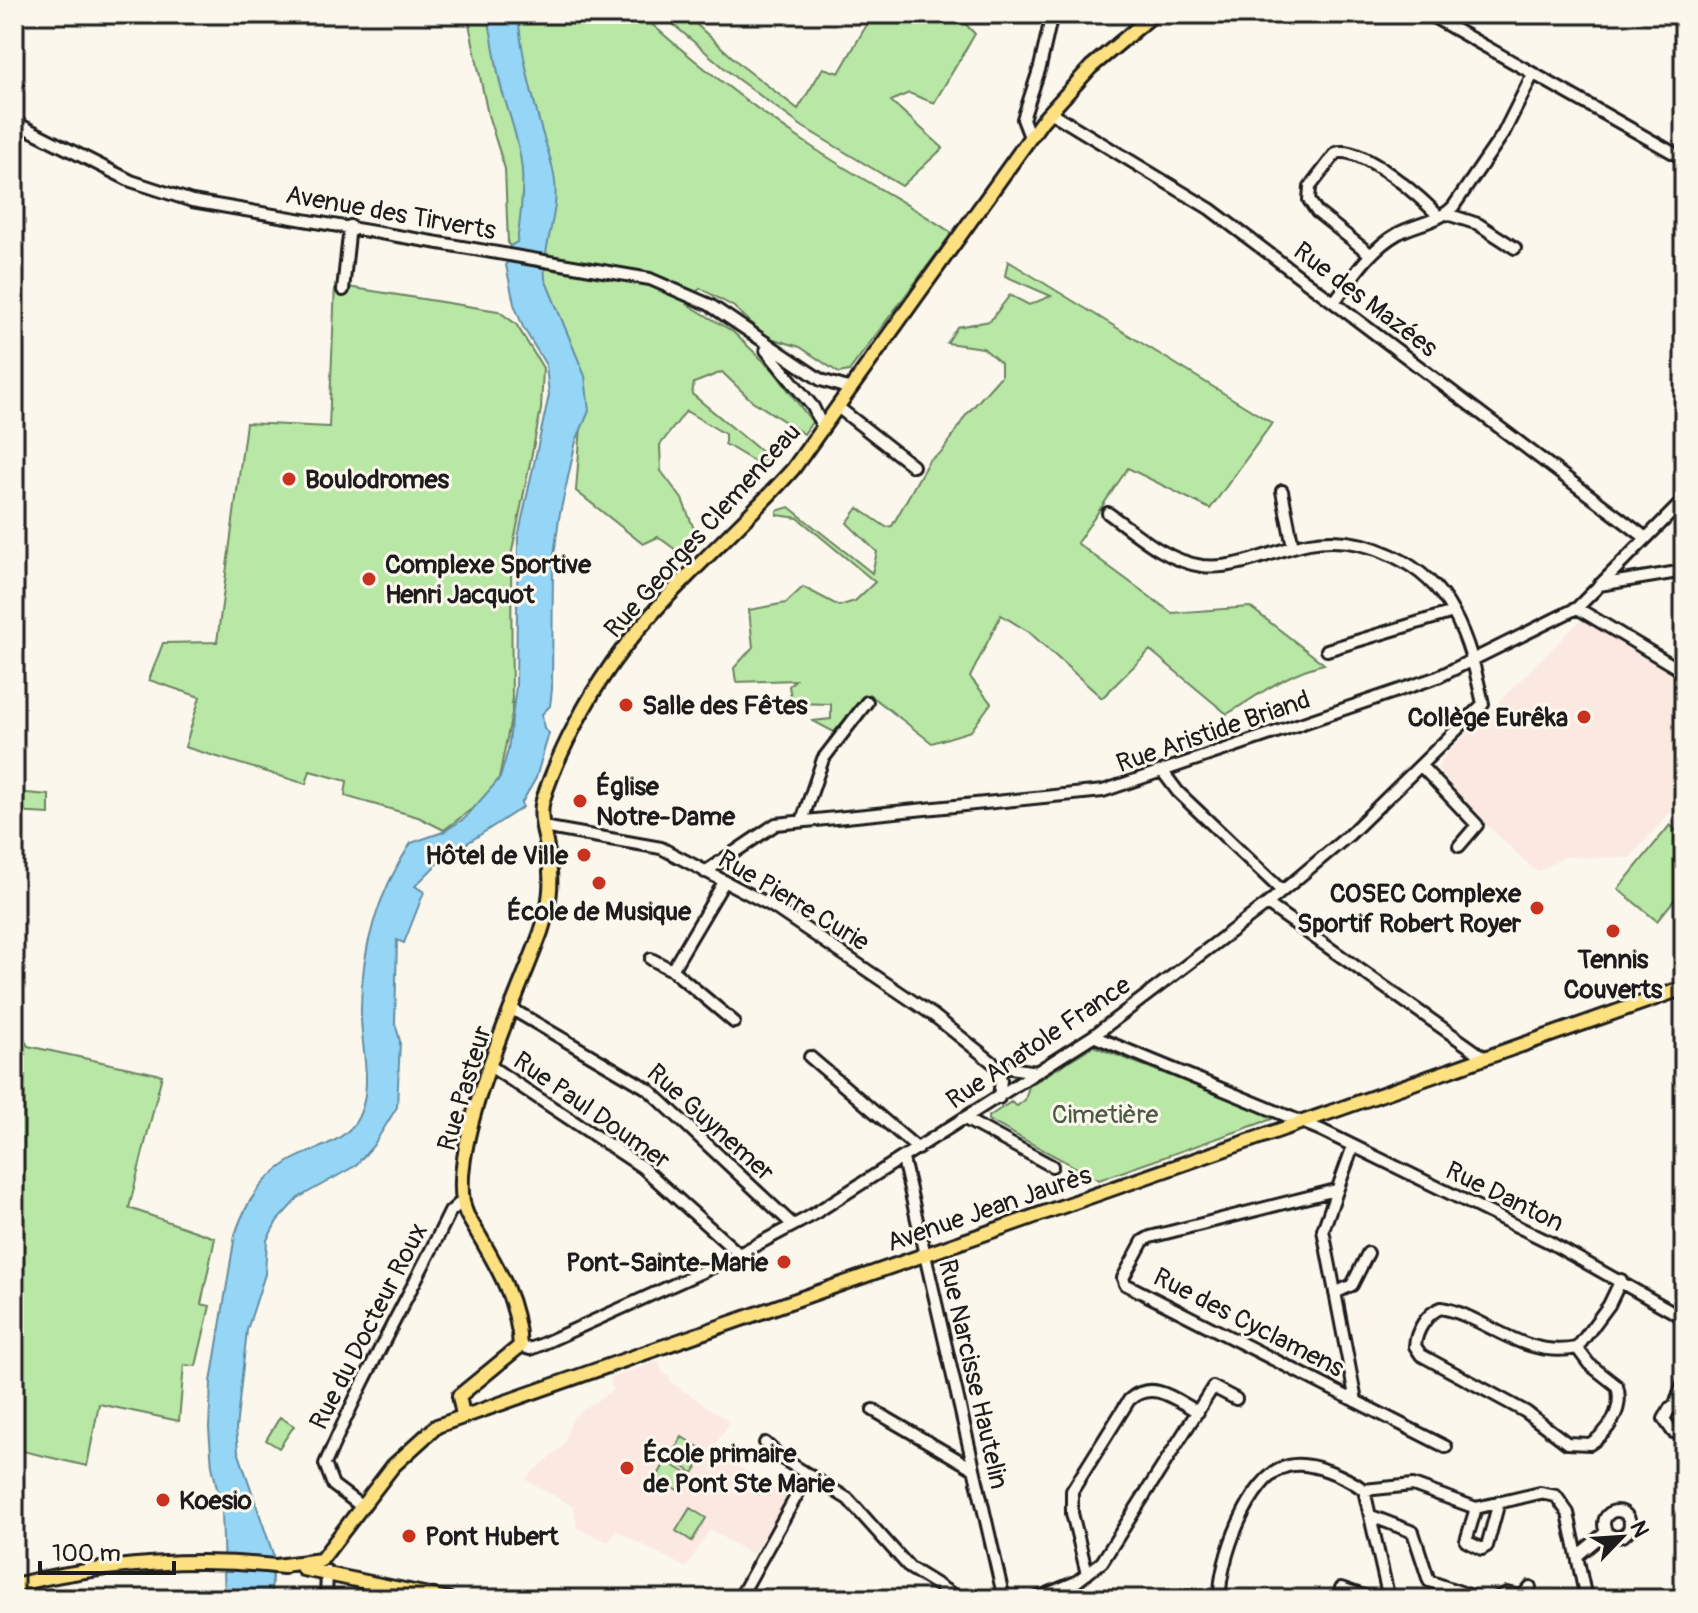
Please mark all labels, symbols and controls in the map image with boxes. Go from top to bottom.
street label: Avenue des Tirverts [283,179,499,247]
street label: Rue des Mazées [1287,235,1444,365]
street label: Rue Georges Clemenceau [598,416,808,645]
place label: Boulodromes [305,464,450,496]
marker: Boulodromes [280,470,298,488]
place label: Complexe Sportive Henri Jacquot [385,549,592,611]
marker: Complexe Sportive Henri Jacquot [360,570,378,588]
street label: Rue Aristide Briand [1112,684,1314,780]
place label: Salle des Fêtes [642,690,808,722]
marker: Salle des Fêtes [617,696,635,714]
place label: Collège Eurêka [1408,702,1568,734]
marker: Collège Eurêka [1575,708,1593,726]
place label: Église Notre-Dame [596,771,736,833]
marker: Église Notre-Dame [571,792,589,810]
place label: Hôtel de Ville [425,840,569,872]
street label: Rue Pierre Curie [712,843,875,959]
marker: Hôtel de Ville [575,846,593,864]
marker: École de Musique [590,874,608,892]
place label: COSEC Complexe Sportif Robert Royer [1297,878,1522,940]
place label: École de Musique [507,896,692,928]
marker: COSEC Complexe Sportif Robert Royer [1528,899,1546,917]
marker: Tennis Couverts [1604,922,1622,940]
place label: Tennis Couverts [1564,944,1663,1006]
street label: Rue Anatole France [940,969,1137,1116]
street label: Rue Pasteur [431,1021,499,1155]
street label: Rue Paul Doumer [507,1045,677,1177]
street label: Rue Guynemer [640,1057,781,1189]
park label: Cimetière [1052,1099,1158,1131]
street label: Rue Danton [1440,1155,1569,1239]
street label: Avenue Jean Jaurès [883,1159,1096,1259]
street label: Rue du Docteur Roux [303,1218,435,1435]
place label: Pont-Sainte-Marie [566,1247,769,1279]
marker: Pont-Sainte-Marie [775,1253,793,1271]
street label: Rue Narcisse Hautelin [931,1256,1015,1492]
street label: Rue des Cyclamens [1148,1261,1349,1385]
place label: École primaire de Pont Ste Marie [643,1438,836,1500]
marker: École primaire de Pont Ste Marie [618,1459,636,1477]
place label: Koesio [179,1485,252,1517]
marker: Koesio [154,1491,172,1509]
north arrow [1582,1497,1662,1577]
text: N [1623,1516,1655,1542]
place label: Pont Hubert [425,1521,559,1553]
scale bar [40,1525,174,1575]
marker: Pont Hubert [400,1527,418,1545]
text: 100 m [52,1539,121,1568]

